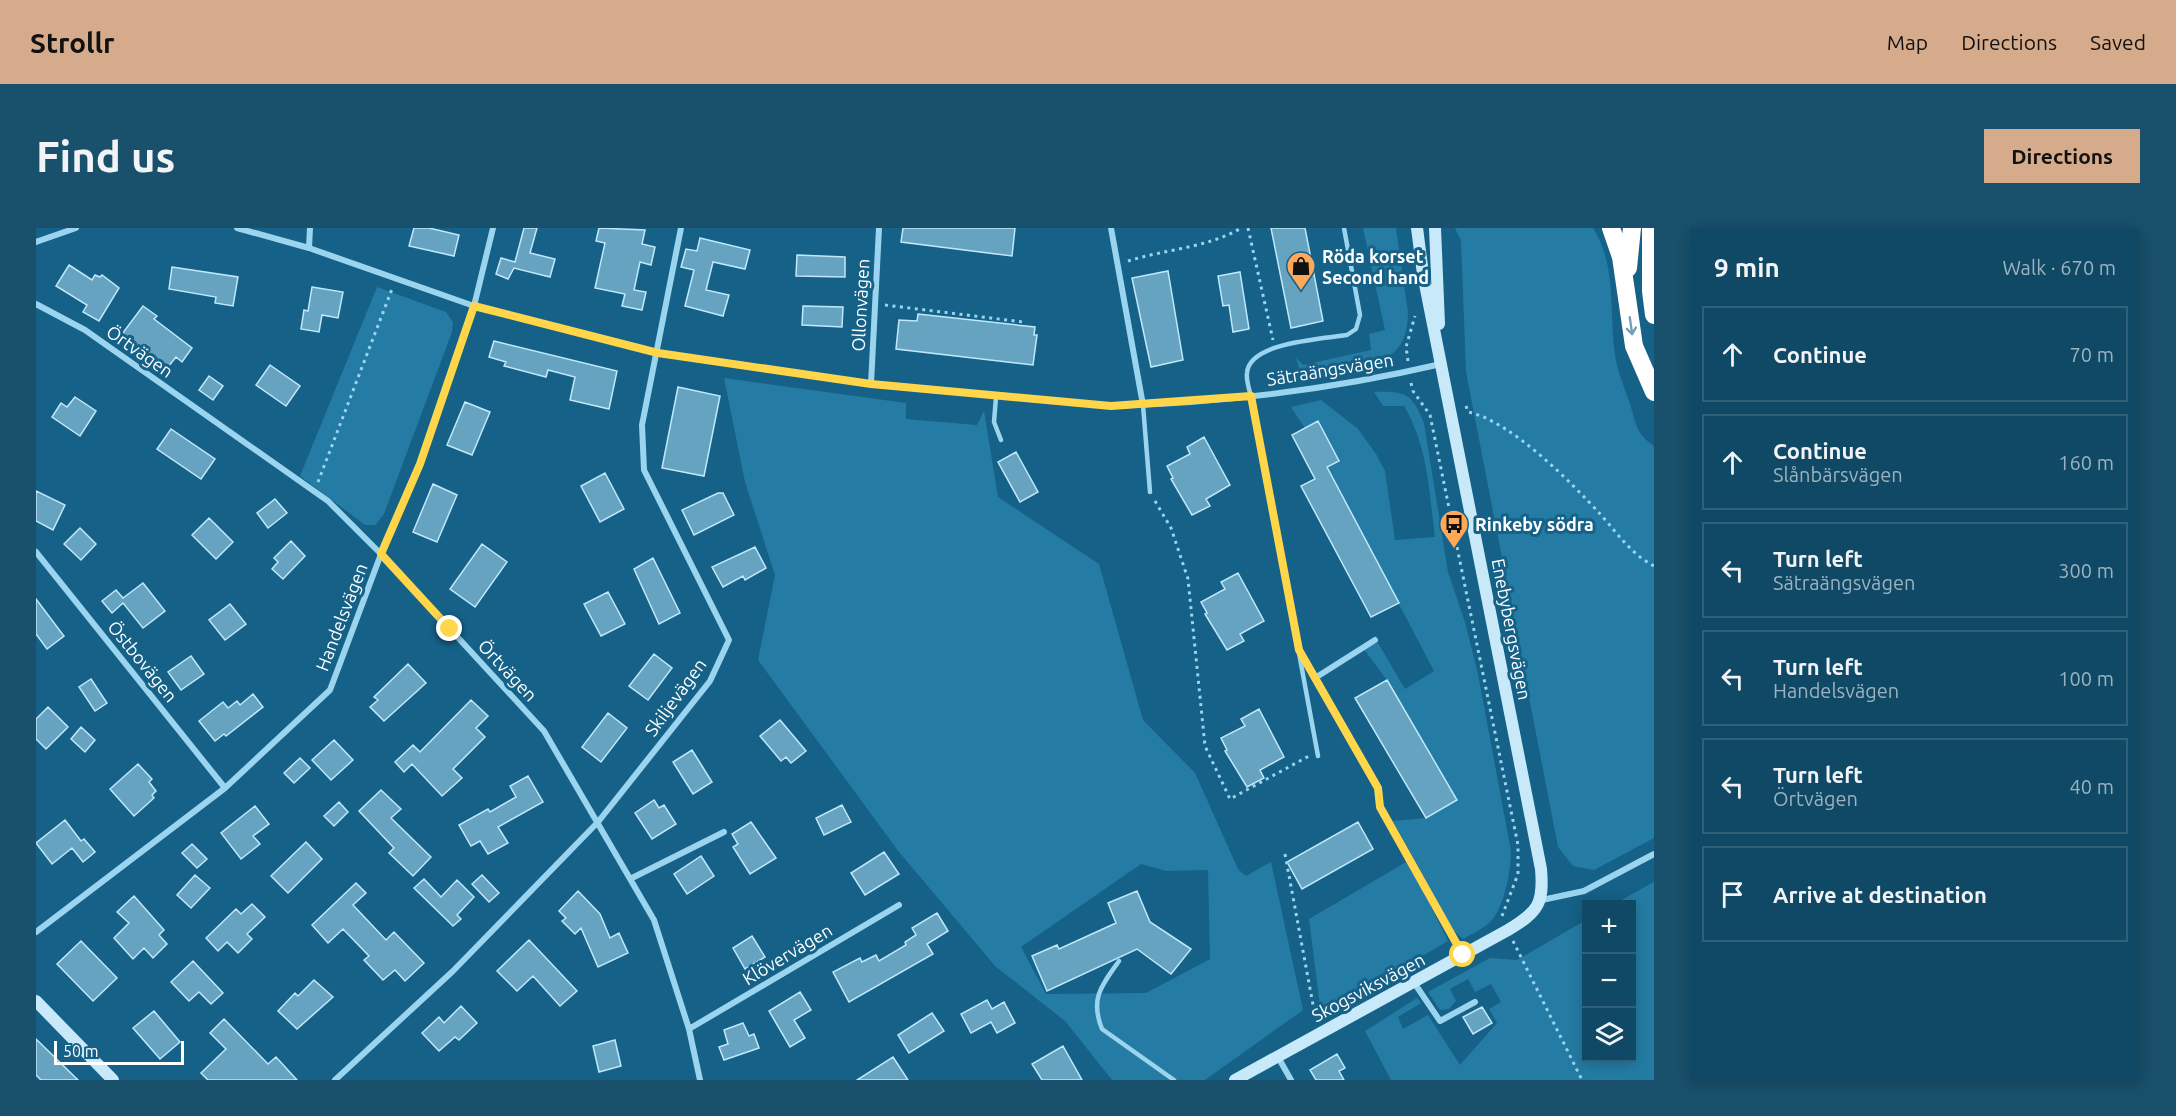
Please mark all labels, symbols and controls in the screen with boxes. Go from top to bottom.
text: Strollr [30,27,115,58]
text: Map [1887,30,1928,54]
text: Directions [1961,30,2057,54]
text: Saved [2090,30,2146,54]
button: Directions [1984,129,2140,183]
text: Find us [36,133,175,180]
place label: Röda korset Second hand [1322,246,1429,287]
shop icon: Röda korset Second hand [1285,250,1317,292]
text: 9 min [1714,253,1780,282]
text: Walk · 670 m [2003,256,2116,279]
street label: Ollonvägen [848,258,872,352]
one-way arrow [1625,316,1636,336]
street label: Örtvägen [103,321,177,381]
icon: ahead [1716,338,1749,371]
text: Continue [1773,342,1867,367]
text: 70 m [2070,343,2114,366]
street label: Sätraängsvägen [1265,349,1395,389]
text: Continue [1773,438,1867,463]
icon: ahead [1716,446,1749,479]
text: 160 m [2058,451,2114,474]
text: Slånbärsvägen [1773,463,1903,486]
bus stop icon: Rinkeby södra [1438,508,1470,550]
place label: Rinkeby södra [1475,514,1594,534]
text: Turn left [1773,546,1863,571]
icon: left [1716,554,1749,587]
street label: Enebybergsvägen [1488,557,1536,701]
text: 300 m [2058,559,2114,582]
street label: Handelsvägen [311,560,371,674]
text: Sätraängsvägen [1773,571,1915,594]
route end [436,615,462,641]
street label: Östbovägen [104,616,182,706]
street label: Örtvägen [475,635,541,705]
text: Turn left [1773,654,1863,679]
street label: Skiljevägen [640,655,710,739]
icon: left [1716,662,1749,695]
text: 100 m [2058,667,2114,690]
text: Handelsvägen [1773,679,1899,702]
text: Turn left [1773,762,1863,787]
icon: left [1716,770,1749,803]
text: 40 m [2070,775,2114,798]
text: Örtvägen [1773,787,1858,810]
icon: arrive [1716,878,1749,911]
text: Arrive at destination [1773,882,1987,907]
map controls [1582,900,1636,1062]
button: + [1582,900,1636,954]
street label: Klövervägen [739,920,835,988]
route start [1449,941,1475,967]
street label: Skogsviksvägen [1308,949,1428,1025]
button: − [1582,954,1636,1008]
button: layers [1582,1008,1636,1062]
scale bar [54,1038,184,1066]
text: 50 m [63,1042,99,1060]

